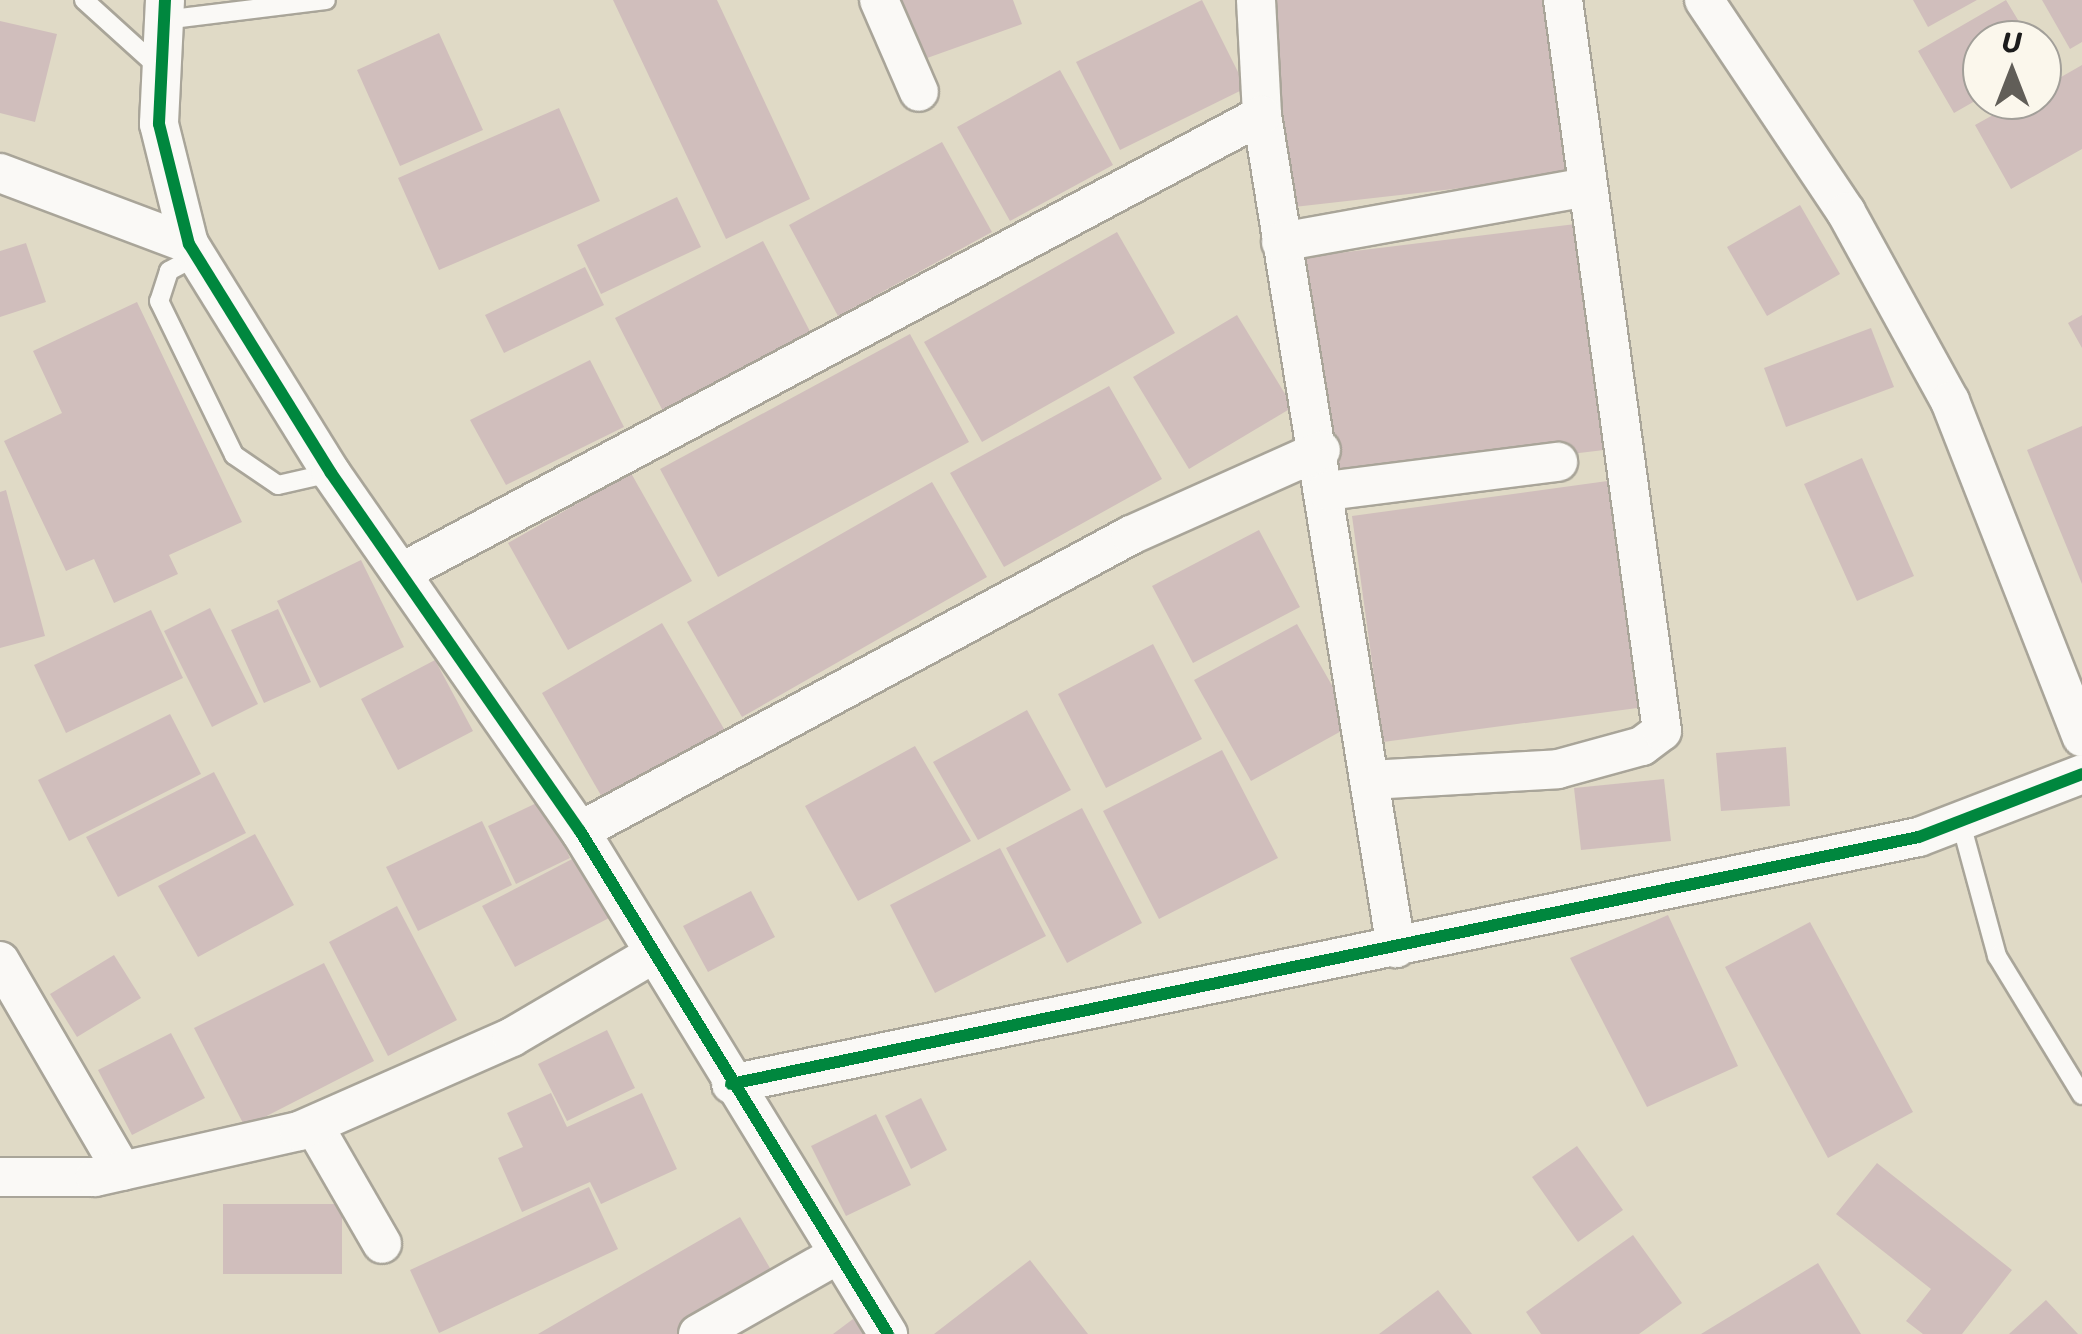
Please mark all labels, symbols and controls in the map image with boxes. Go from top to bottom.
text: U [2003,17,2021,66]
north arrow [1962,20,2062,120]

